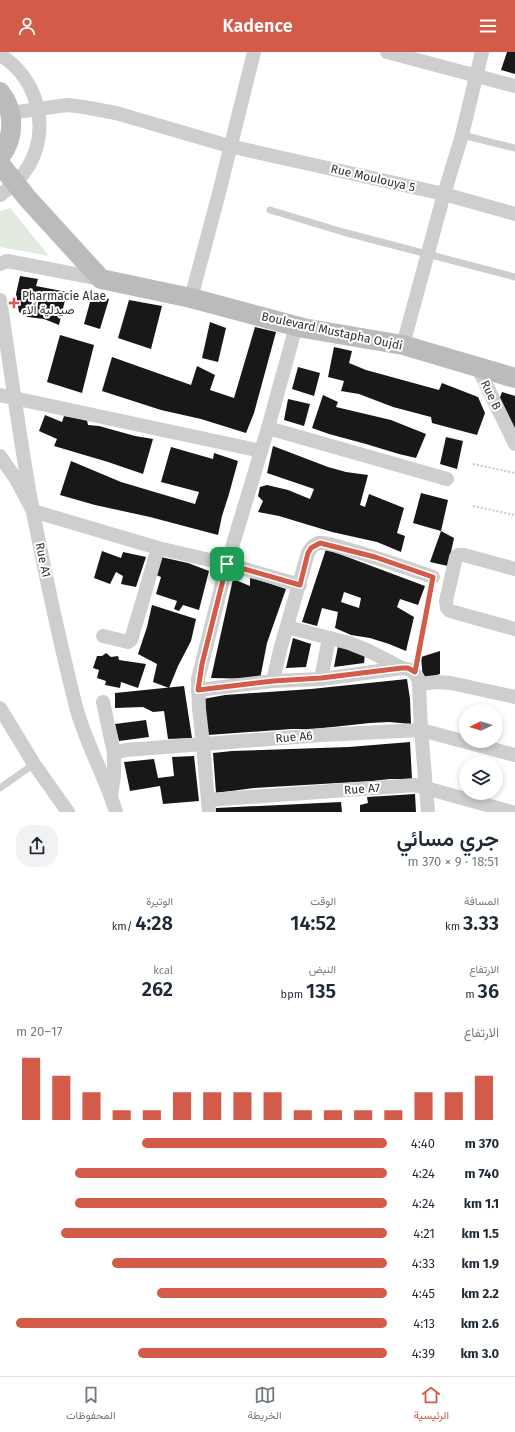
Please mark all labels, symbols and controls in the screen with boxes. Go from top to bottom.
icon: person [16,15,38,37]
text: Kadence [222,15,293,37]
icon: menu [477,15,499,37]
street label: Rue Moulouya 5 [329,161,417,195]
place label: Pharmacie Alae صيدلية اًلاء [22,289,106,317]
marker: Pharmacie Alae صيدلية اًلاء [9,298,19,308]
street label: Boulevard Mustapha Oujdi [260,309,404,353]
street label: Rue B [478,378,504,412]
street label: Rue A1 [32,541,54,579]
pin [210,547,244,581]
icon: arrive [216,553,238,575]
north arrow [459,704,503,748]
map controls [459,704,503,800]
street label: Rue A6 [275,728,313,746]
button: layers [459,756,503,800]
street label: Rue A7 [344,781,380,797]
button: share [16,825,58,867]
text: جري مسائي [396,825,499,852]
text: 18:51 · 9 × 370 m [407,854,499,869]
text: الوتيرة [146,895,173,908]
text: الوقت [310,895,336,908]
text: المسافة [464,895,499,908]
text: 4:28 [135,911,173,935]
text: 14:52 [290,911,336,935]
text: 3.33 [463,911,499,935]
text: /km [112,920,135,933]
text: km [445,920,463,933]
text: النبض [309,963,336,976]
text: الارتفاع [469,963,499,976]
text: kcal [153,964,173,977]
text: 262 [142,977,173,1001]
text: 135 [306,979,336,1003]
text: 36 [478,979,499,1003]
text: bpm [281,988,306,1001]
text: m [465,988,478,1001]
text: 17–20 m [16,1024,62,1039]
text: الارتفاع [464,1025,499,1040]
text: 4:40 [411,1136,435,1151]
text: 370 m [465,1136,499,1151]
text: 4:24 [412,1166,435,1181]
text: 740 m [464,1166,499,1181]
text: 4:24 [412,1196,435,1211]
text: 1.1 km [464,1196,499,1211]
text: 4:21 [413,1226,435,1241]
text: 1.5 km [461,1226,499,1241]
text: 4:33 [412,1256,435,1271]
text: 1.9 km [462,1256,499,1271]
text: 4:45 [412,1286,435,1301]
text: 2.2 km [461,1286,499,1301]
text: 4:13 [413,1316,435,1331]
text: 2.6 km [461,1316,499,1331]
text: 4:39 [412,1346,435,1361]
text: 3.0 km [460,1346,499,1361]
tab: المحفوظات [66,1384,116,1425]
tab: الخريطة [248,1384,282,1425]
tab: الرئيسية [413,1384,449,1425]

